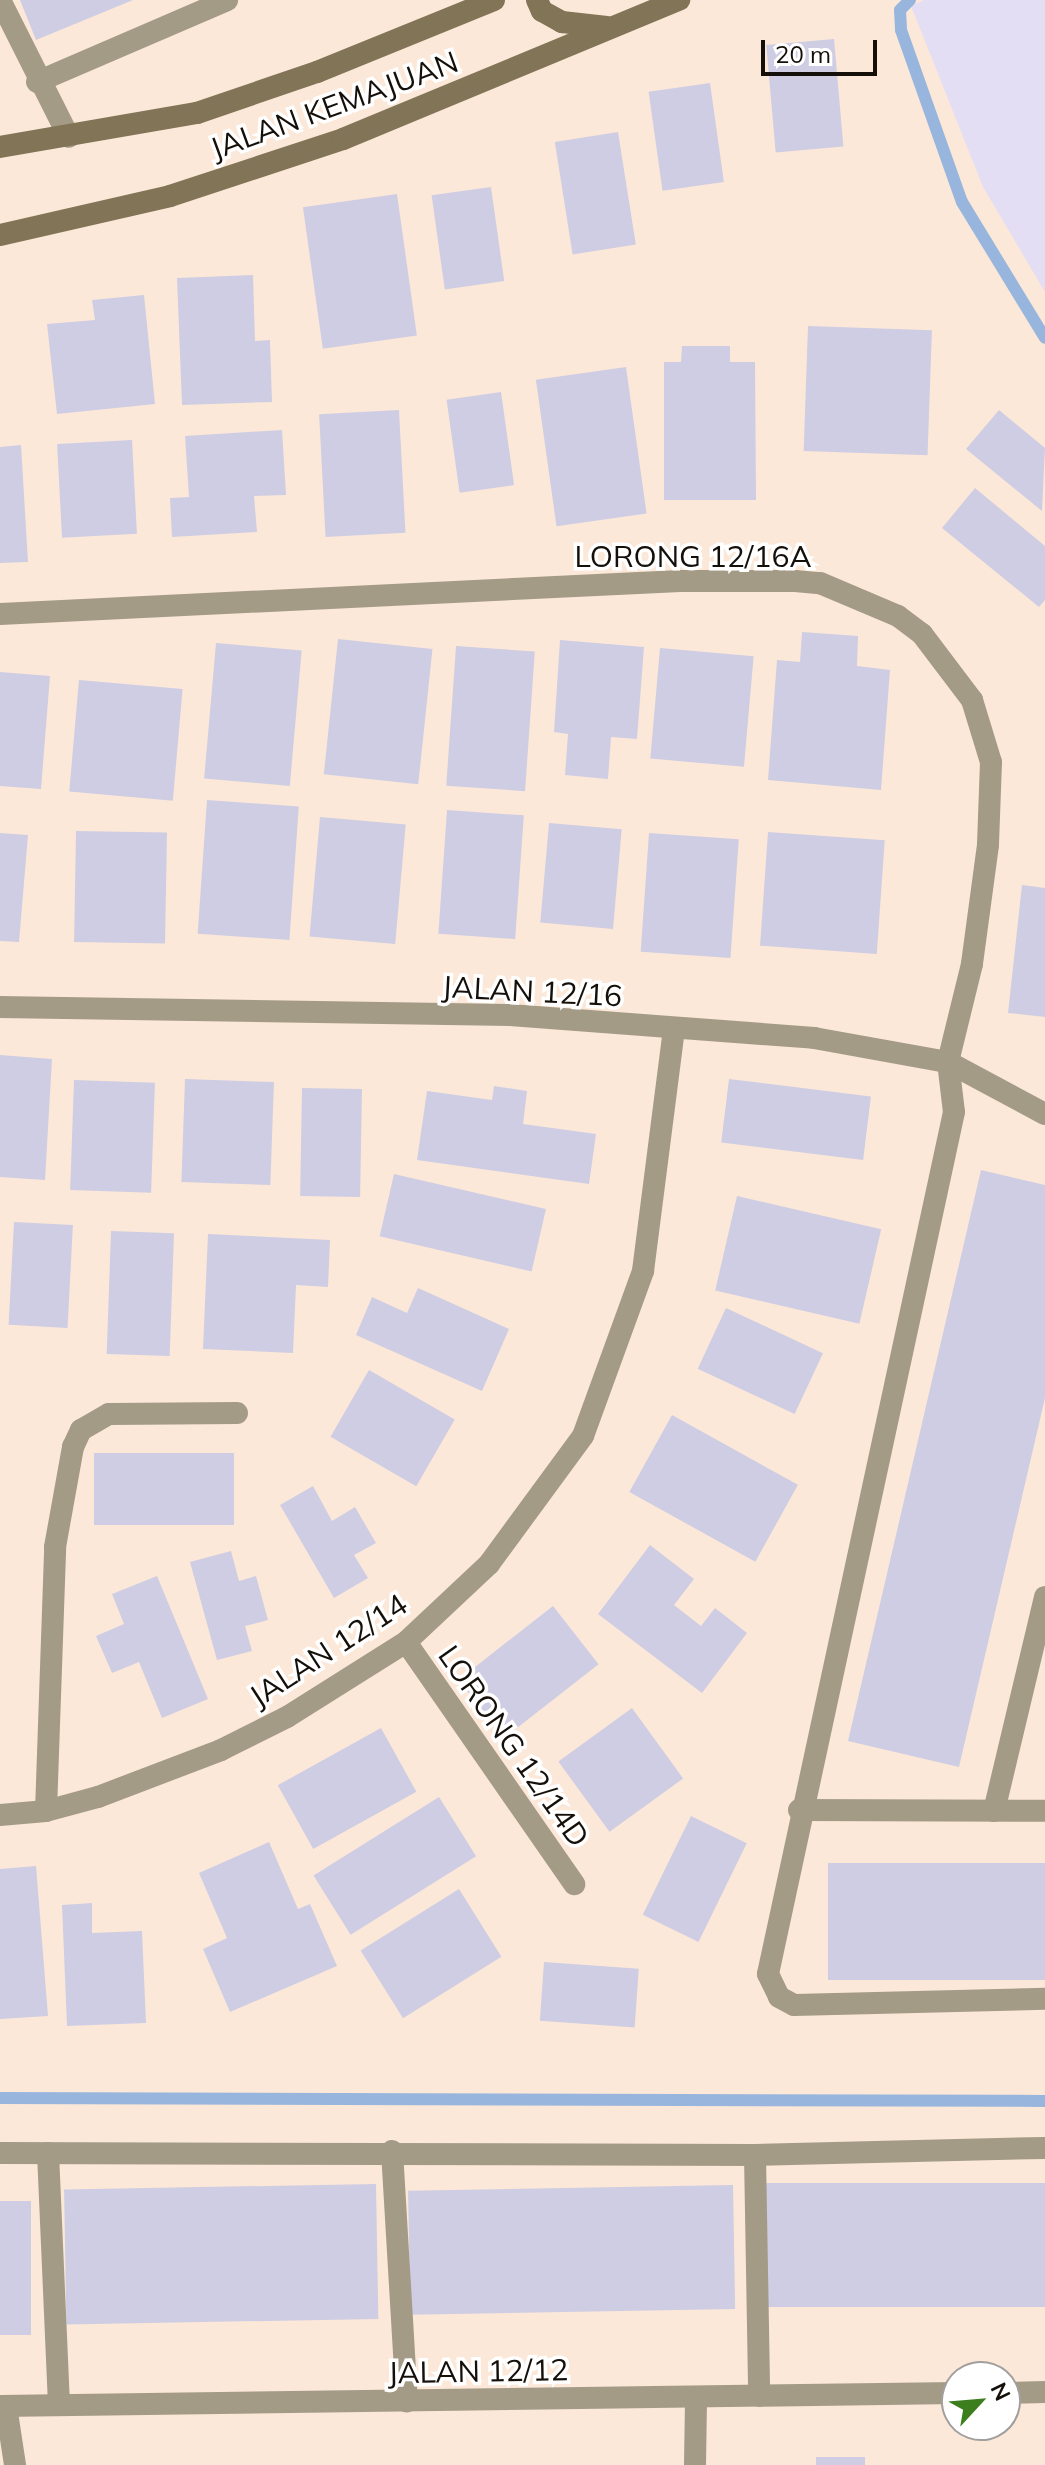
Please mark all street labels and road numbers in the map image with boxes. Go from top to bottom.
street label: JALAN KEMAJUAN [205,43,463,167]
street label: LORONG 12/16A [575,538,811,574]
street label: JALAN 12/16 [441,968,623,1014]
street label: JALAN 12/14 [242,1586,414,1714]
street label: LORONG 12/14D [431,1638,597,1854]
street label: JALAN 12/12 [387,2351,569,2391]

